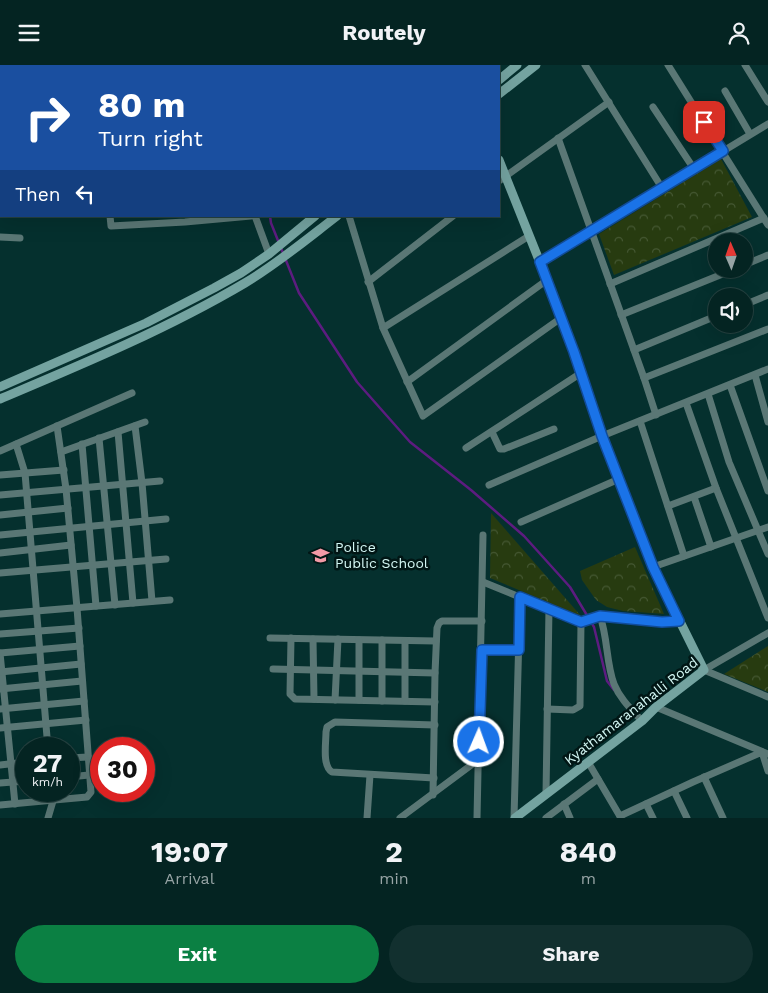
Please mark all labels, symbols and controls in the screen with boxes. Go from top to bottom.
icon: menu [15,19,43,47]
icon: person [725,19,753,47]
text: Routely [342,20,426,45]
text: 80 m [98,84,185,126]
icon: right [15,85,80,150]
pin [683,101,725,143]
icon: arrive [690,108,718,136]
text: Turn right [98,126,203,151]
icon: left [71,180,99,208]
text: Then [15,183,61,206]
north arrow [708,233,752,277]
map controls [708,233,753,333]
button: sound [708,288,753,333]
place label: Police Public School [335,539,429,571]
school or university icon: Police Public School [311,545,331,565]
street label: Kyathamaranahalli Road [561,654,701,768]
position arrow [452,715,504,767]
speed limit sign: 30 [90,737,155,802]
text: 27 [33,749,62,778]
text: km/h [32,775,63,789]
text: 19:07 [151,834,228,869]
text: 2 [385,834,403,869]
text: 840 [560,834,617,869]
text: Arrival [165,869,215,888]
text: min [379,869,409,888]
text: m [581,869,596,888]
button: Exit [15,925,379,983]
button: Share [389,925,753,983]

